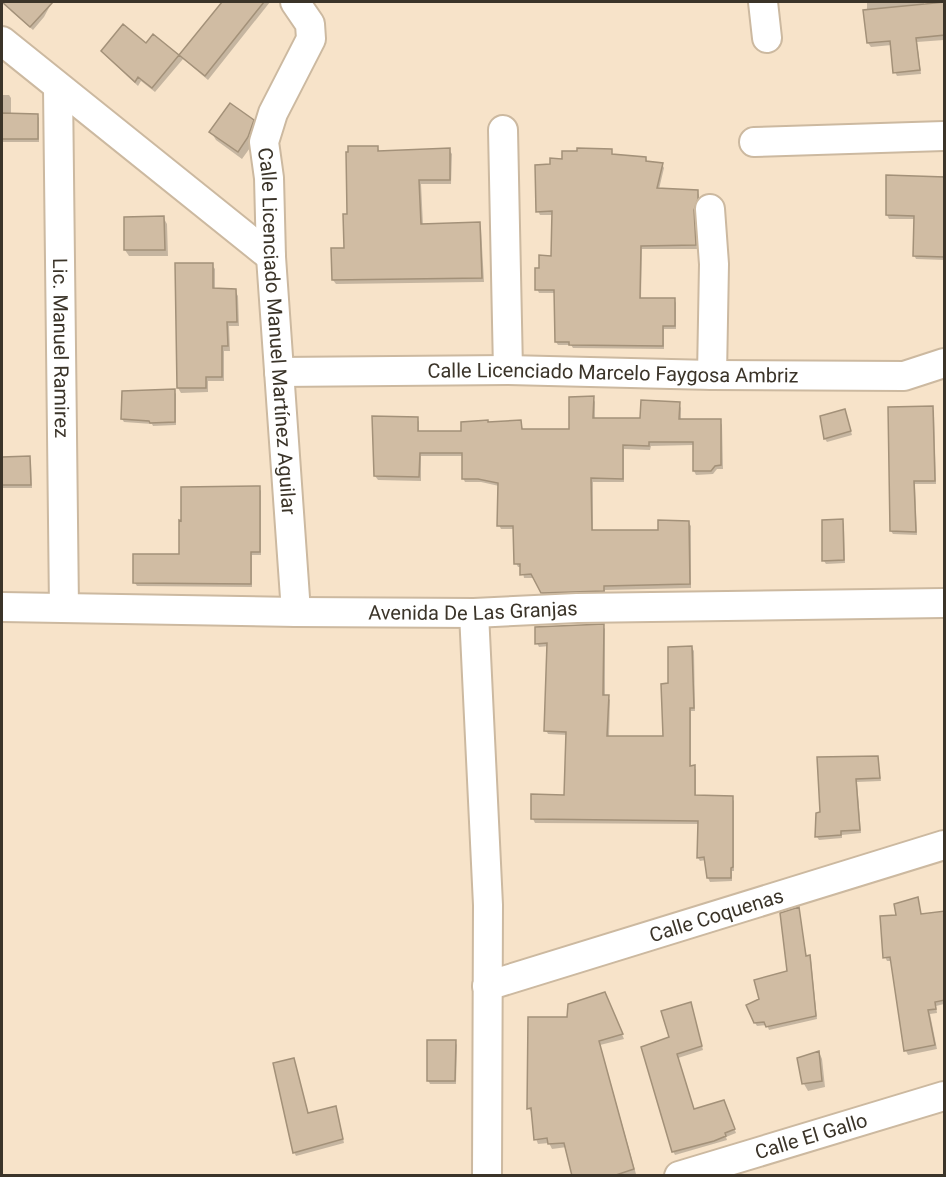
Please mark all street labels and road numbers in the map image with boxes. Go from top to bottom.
street label: Calle Licenciado Manuel Martínez Aguilar [253,146,301,516]
street label: Lic. Manuel Ramirez [48,258,74,438]
street label: Calle Licenciado Marcelo Faygosa Ambriz [427,358,799,387]
street label: Avenida De Las Granjas [368,596,578,625]
street label: Calle Coquenas [646,883,786,947]
street label: Calle El Gallo [752,1108,870,1164]

